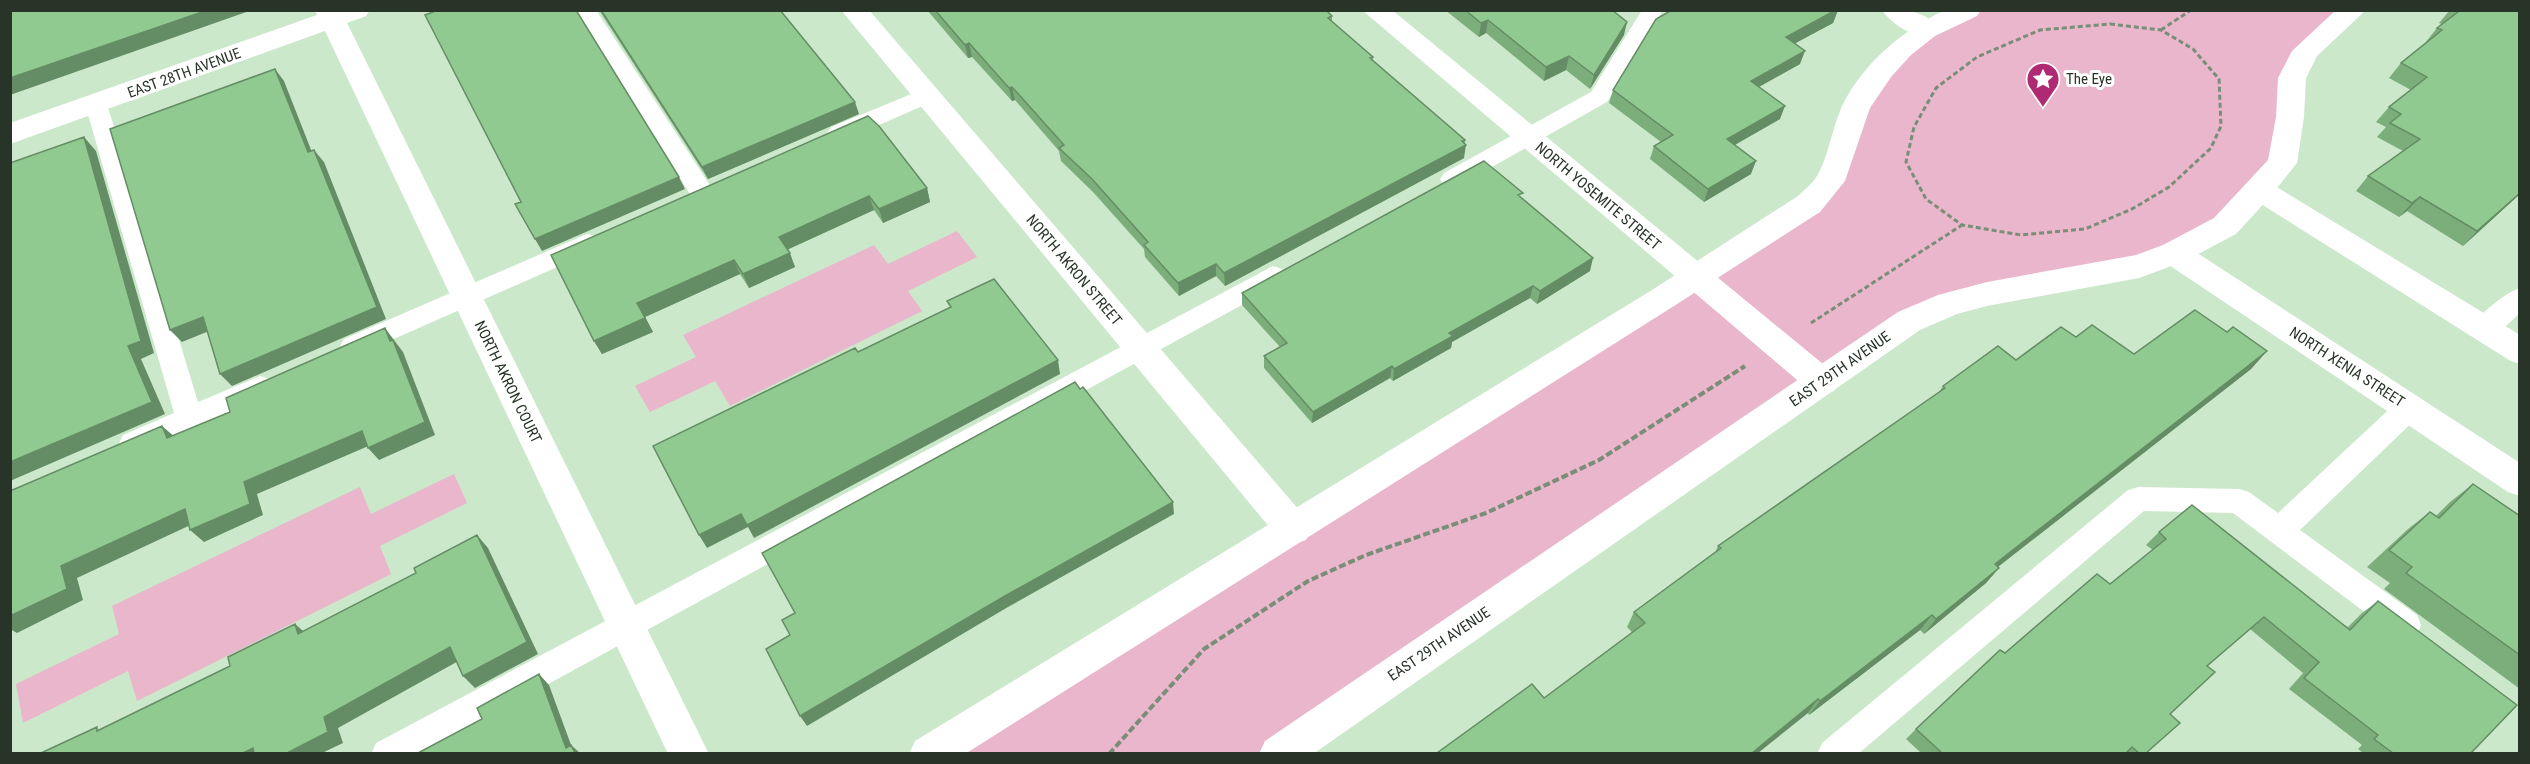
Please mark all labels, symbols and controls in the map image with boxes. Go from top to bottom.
street label: EAST 28TH AVENUE [125,44,243,102]
place icon: The Eye [2025,61,2061,108]
place label: The Eye [2066,70,2112,88]
street label: NORTH YOSEMITE STREET [1532,138,1665,254]
street label: NORTH AKRON STREET [1022,211,1126,329]
street label: NORTH AKRON COURT [471,318,546,446]
street label: NORTH XENIA STREET [2286,323,2408,411]
street label: EAST 29TH AVENUE [1786,327,1894,411]
street label: EAST 29TH AVENUE [1385,603,1493,685]

